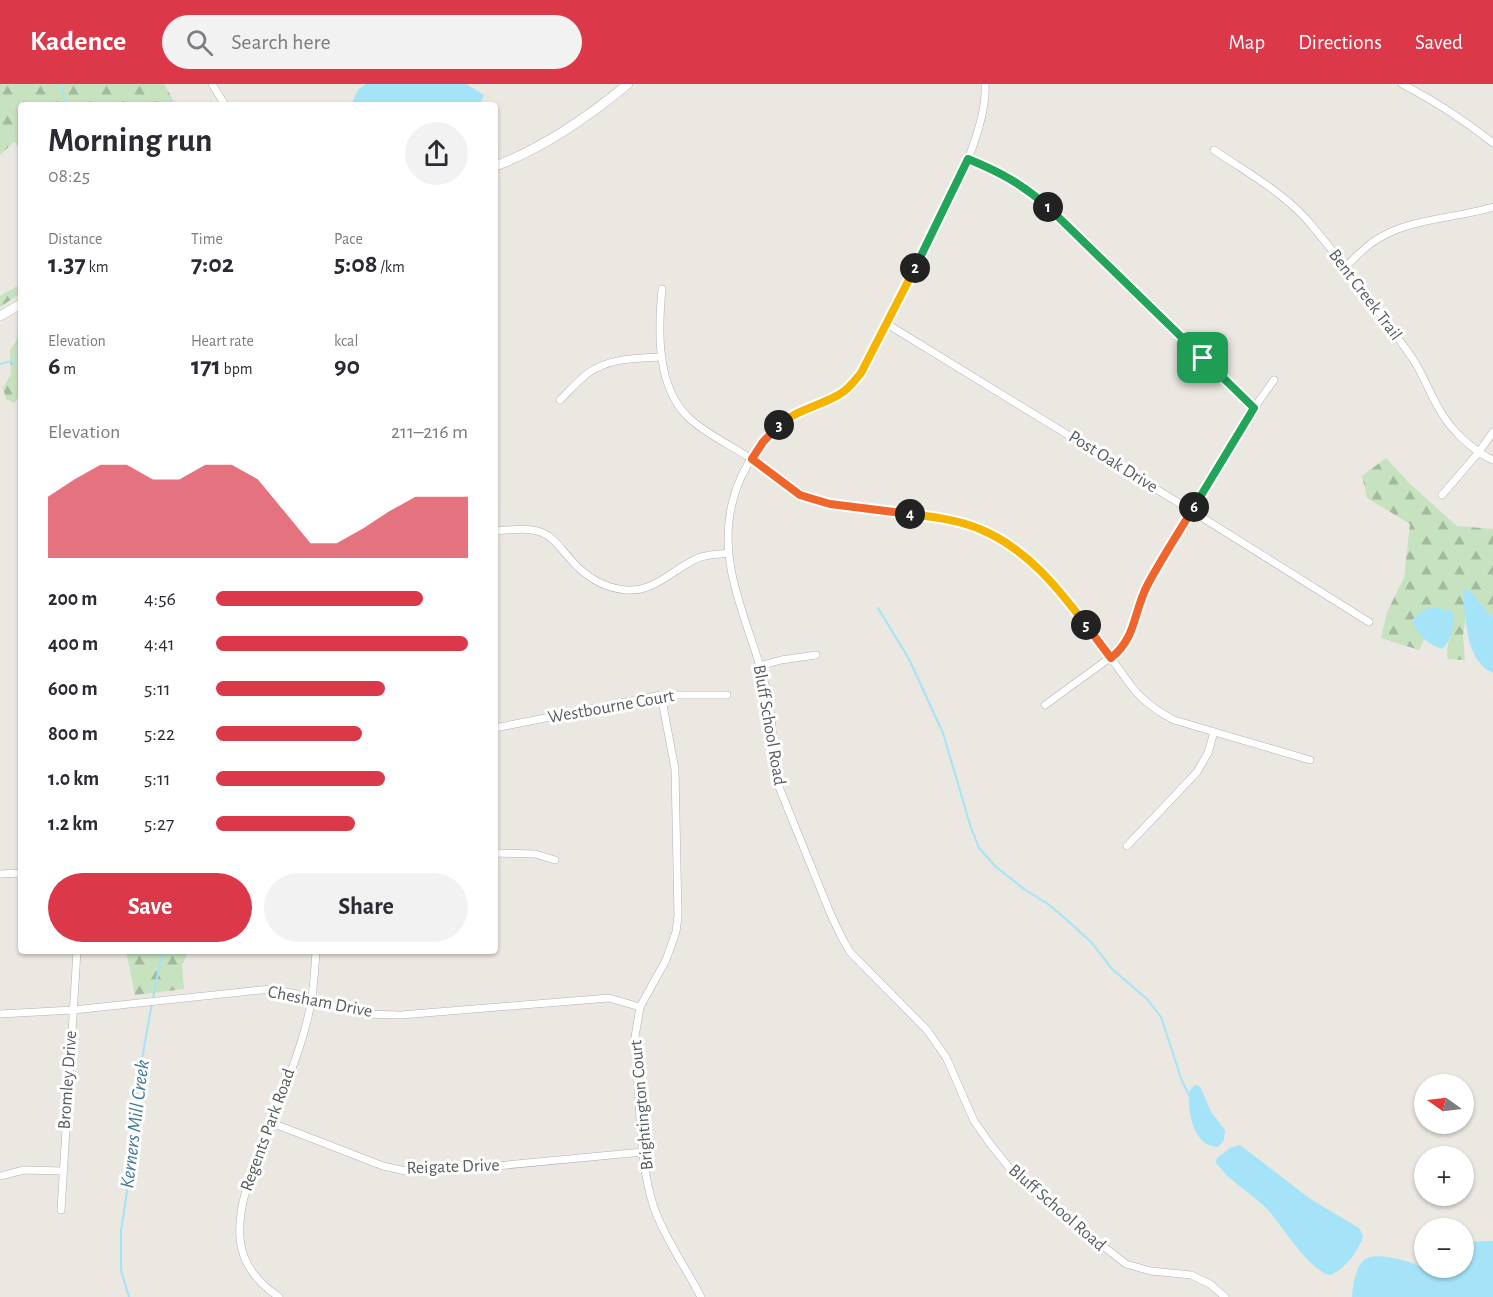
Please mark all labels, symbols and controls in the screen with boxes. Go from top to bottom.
search box [162,15,582,69]
icon: search [183,26,216,59]
text: Kadence [30,28,126,56]
text: Search here [231,31,331,53]
text: Map [1229,32,1265,53]
text: Directions [1298,32,1382,53]
text: Saved [1415,32,1463,53]
button: share [405,122,468,185]
text: Morning run [48,125,212,158]
text: 08:25 [48,166,90,186]
pin: 1 [1033,192,1063,222]
text: 1 [1045,199,1051,215]
text: Distance [48,231,102,247]
text: Time [191,231,223,247]
text: Pace [334,231,363,247]
street label: Bent Creek Trail [1325,246,1405,344]
text: 1.37 [48,251,86,277]
text: 7:02 [191,251,234,277]
text: 5:08 [334,251,378,277]
pin: 2 [900,253,930,283]
text: km [86,259,109,275]
text: /km [378,259,405,275]
text: 2 [911,260,919,276]
pin [1177,332,1228,383]
text: Elevation [48,333,106,349]
text: Heart rate [191,333,254,349]
text: kcal [334,333,358,349]
icon: arrive [1186,341,1219,374]
text: 6 [48,353,61,379]
text: 171 [191,353,221,379]
text: 90 [334,353,360,379]
text: m [61,361,76,377]
text: bpm [221,361,253,377]
pin: 3 [764,410,794,440]
text: 3 [776,417,782,433]
text: Elevation [48,422,120,442]
text: 211–216 m [391,422,468,442]
street label: Post Oak Drive [1065,428,1161,496]
pin: 6 [1179,492,1209,522]
pin: 4 [895,499,925,529]
text: 6 [1190,499,1198,515]
text: 4 [906,506,914,522]
text: 200 m [48,589,97,609]
text: 4:56 [144,589,176,609]
pin: 5 [1071,610,1101,640]
text: 5 [1083,617,1089,633]
text: 400 m [48,634,98,654]
text: 4:41 [144,634,175,654]
street label: Bluff School Road [750,663,788,787]
text: 600 m [48,679,98,699]
text: 5:11 [144,679,171,699]
street label: Westbourne Court [546,687,676,727]
text: 800 m [48,724,98,744]
text: 5:22 [144,724,175,744]
text: 1.0 km [48,769,99,789]
text: 5:11 [144,769,171,789]
text: 1.2 km [48,814,98,834]
text: 5:27 [144,814,174,834]
button: Save [48,873,252,942]
button: Share [264,873,468,942]
street label: Chesham Drive [266,983,374,1021]
street label: Bromley Drive [56,1030,80,1130]
street label: Brightington Court [627,1039,657,1171]
water label: Kerners Mill Creek [117,1059,153,1189]
street label: Regents Park Road [237,1066,299,1194]
north arrow [1414,1074,1474,1134]
map controls [1414,1074,1474,1278]
button: + [1414,1146,1474,1206]
street label: Reigate Drive [406,1156,500,1178]
street label: Bluff School Road [1005,1161,1109,1255]
button: − [1414,1218,1474,1278]

